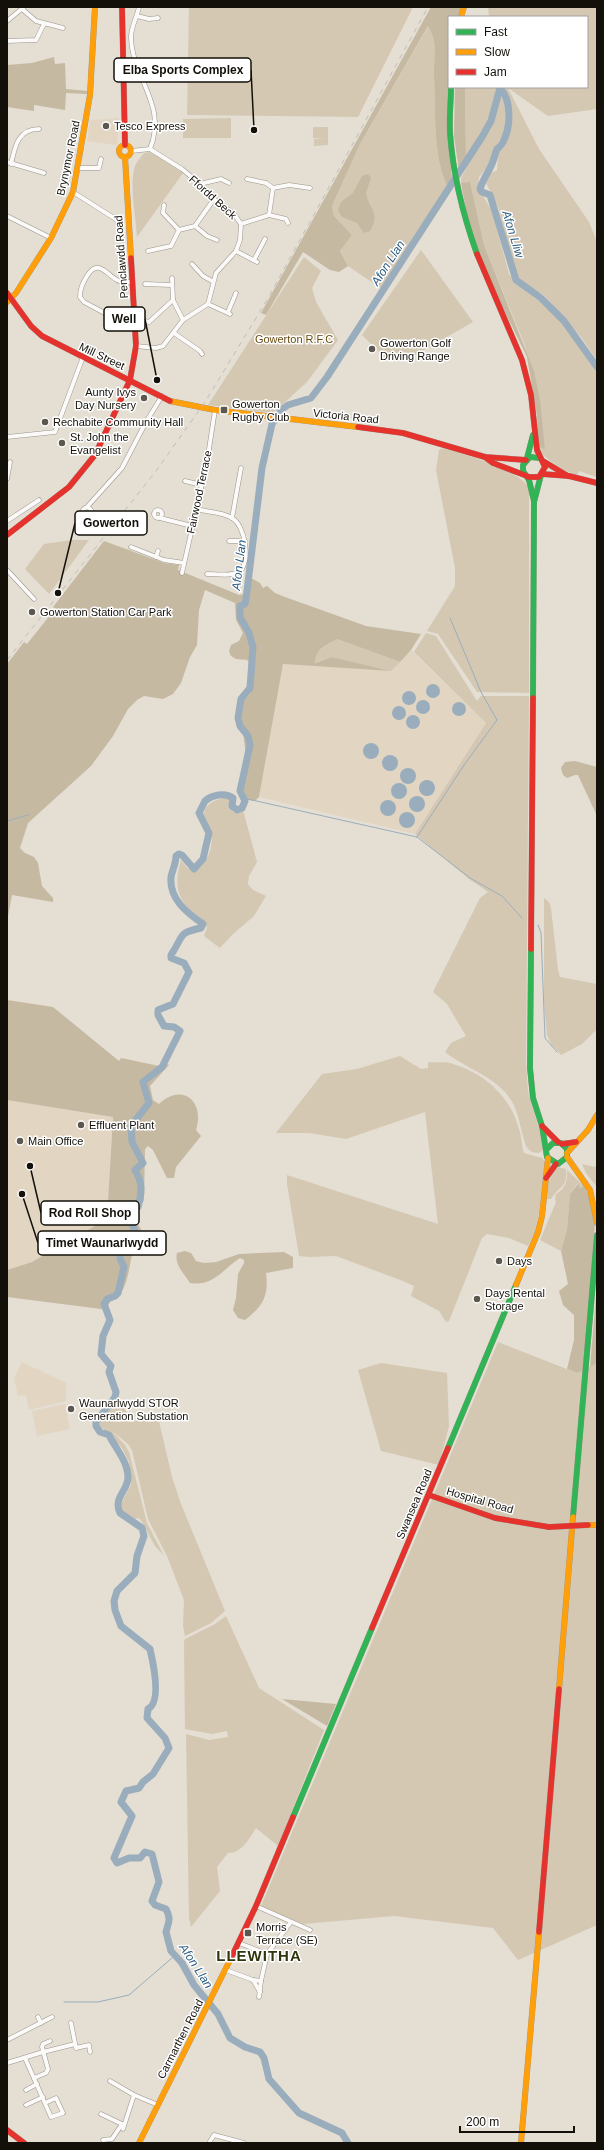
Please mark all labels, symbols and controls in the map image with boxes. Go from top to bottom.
legend [448,16,588,88]
text: Fast [484,25,508,39]
text: Slow [484,45,510,59]
callout: Elba Sports Complex [114,58,251,82]
text: Elba Sports Complex [123,63,244,77]
text: Jam [484,65,507,79]
street label: Brynymor Road [54,119,82,197]
place label: Tesco Express [114,120,186,132]
marker: Tesco Express [101,121,111,131]
street label: Ffordd Beck [187,173,239,222]
water label: Afon Lliw [499,208,527,261]
street label: Penclawdd Road [112,215,130,299]
water label: Afon Llan [368,238,408,289]
callout: Well [104,307,145,331]
text: Well [112,312,136,326]
park label: Gowerton R.F.C [255,333,333,345]
place label: Gowerton Golf Driving Range [380,337,452,362]
street label: Mill Street [77,340,127,372]
marker: Gowerton Golf Driving Range [367,344,377,354]
place label: Aunty Ivys Day Nursery [75,386,136,411]
marker: Aunty Ivys Day Nursery [139,393,149,403]
place label: Gowerton Rugby Club [232,398,289,423]
marker: Gowerton Rugby Club [219,405,229,415]
street label: Victoria Road [313,407,379,425]
place label: Rechabite Community Hall [53,416,183,428]
marker: Rechabite Community Hall [40,417,50,427]
place label: St. John the Evangelist [70,431,129,456]
marker: St. John the Evangelist [57,438,67,448]
street label: Fairwood Terrace [184,449,214,535]
callout: Gowerton [75,511,147,535]
text: Gowerton [83,516,139,530]
water label: Afon Llan [229,539,249,592]
place label: Gowerton Station Car Park [40,606,172,618]
marker: Gowerton Station Car Park [27,607,37,617]
place label: Effluent Plant [89,1119,154,1131]
marker: Effluent Plant [76,1120,86,1130]
place label: Main Office [28,1135,83,1147]
marker: Main Office [15,1136,25,1146]
callout: Rod Roll Shop [41,1201,139,1225]
text: Rod Roll Shop [49,1206,131,1220]
callout: Timet Waunarlwydd [38,1231,166,1255]
text: Timet Waunarlwydd [46,1236,158,1250]
place label: Days [507,1255,533,1267]
marker: Days [494,1256,504,1266]
place label: Days Rental Storage [485,1287,545,1312]
marker: Days Rental Storage [472,1294,482,1304]
place label: Waunarlwydd STOR Generation Substation [79,1397,188,1422]
marker: Waunarlwydd STOR Generation Substation [66,1404,76,1414]
street label: Swansea Road [394,1467,434,1541]
street label: Hospital Road [445,1485,515,1515]
place label: Morris Terrace (SE) [256,1921,318,1946]
marker: Morris Terrace (SE) [243,1928,253,1938]
water label: Afon Llan [176,1940,216,1991]
district label: LLEWITHA [216,1947,302,1964]
street label: Carmarthen Road [155,1997,205,2081]
scale bar [460,2108,574,2134]
text: 200 m [466,2115,499,2129]

